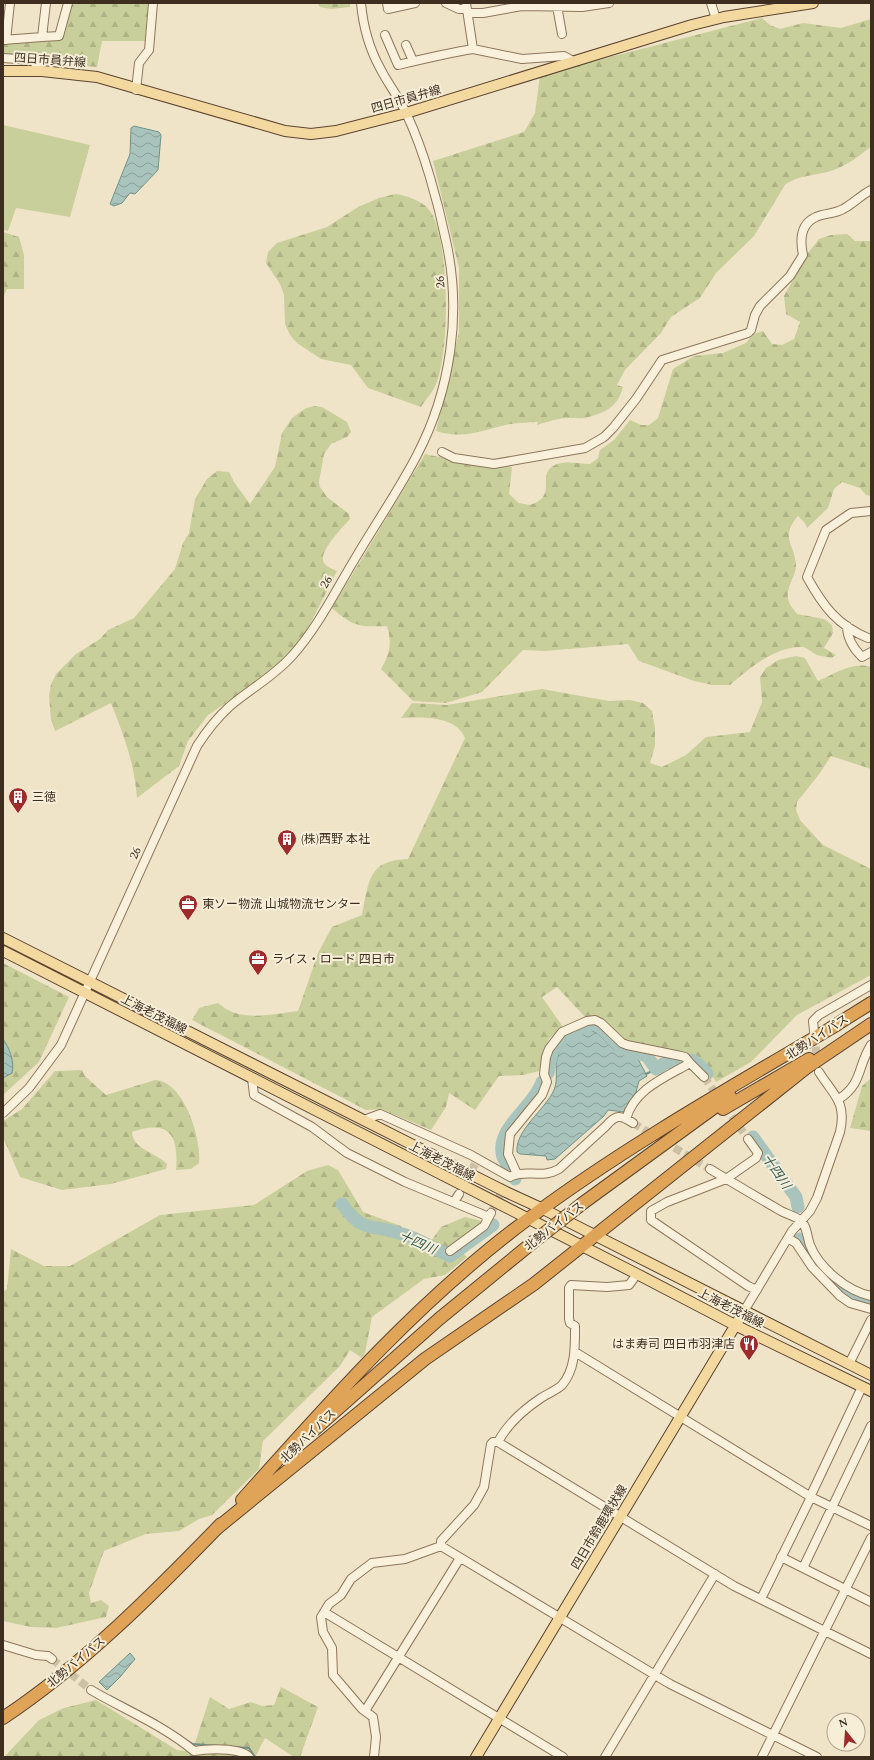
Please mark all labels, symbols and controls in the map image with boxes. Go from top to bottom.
street label: 四日市員弁線 [13,49,87,72]
street label: 四日市員弁線 [369,80,443,119]
street label: 26 [431,275,450,289]
street label: 26 [315,572,338,592]
building icon: 三徳 [7,786,29,814]
place label: 三徳 [32,788,56,807]
building icon: (株)西野 本社 [276,828,298,856]
place label: (株)西野 本社 [301,830,370,849]
street label: 26 [124,844,147,863]
office icon: 東ソー物流 山城物流センター [177,893,199,921]
place label: 東ソー物流 山城物流センター [202,895,361,914]
office icon: ライス・ロード 四日市 [247,948,269,976]
place label: ライス・ロード 四日市 [272,950,395,969]
street label: 上海老茂福線 [117,990,190,1039]
street label: 北勢バイパス [782,1010,853,1065]
street label: 上海老茂福線 [405,1137,478,1186]
water label: 十四川 [757,1150,797,1195]
street label: 北勢バイパス [520,1197,588,1256]
water label: 十四川 [396,1226,441,1261]
street label: 上海老茂福線 [694,1284,767,1333]
restaurant icon: はま寿司 四日市羽津店 [738,1333,760,1361]
place label: はま寿司 四日市羽津店 [612,1335,735,1354]
street label: 北勢バイパス [276,1405,341,1468]
street label: 四日市鈴鹿環状線 [567,1481,632,1573]
street label: 北勢バイパス [43,1632,110,1693]
north arrow [826,1712,866,1752]
text: N [836,1713,850,1732]

